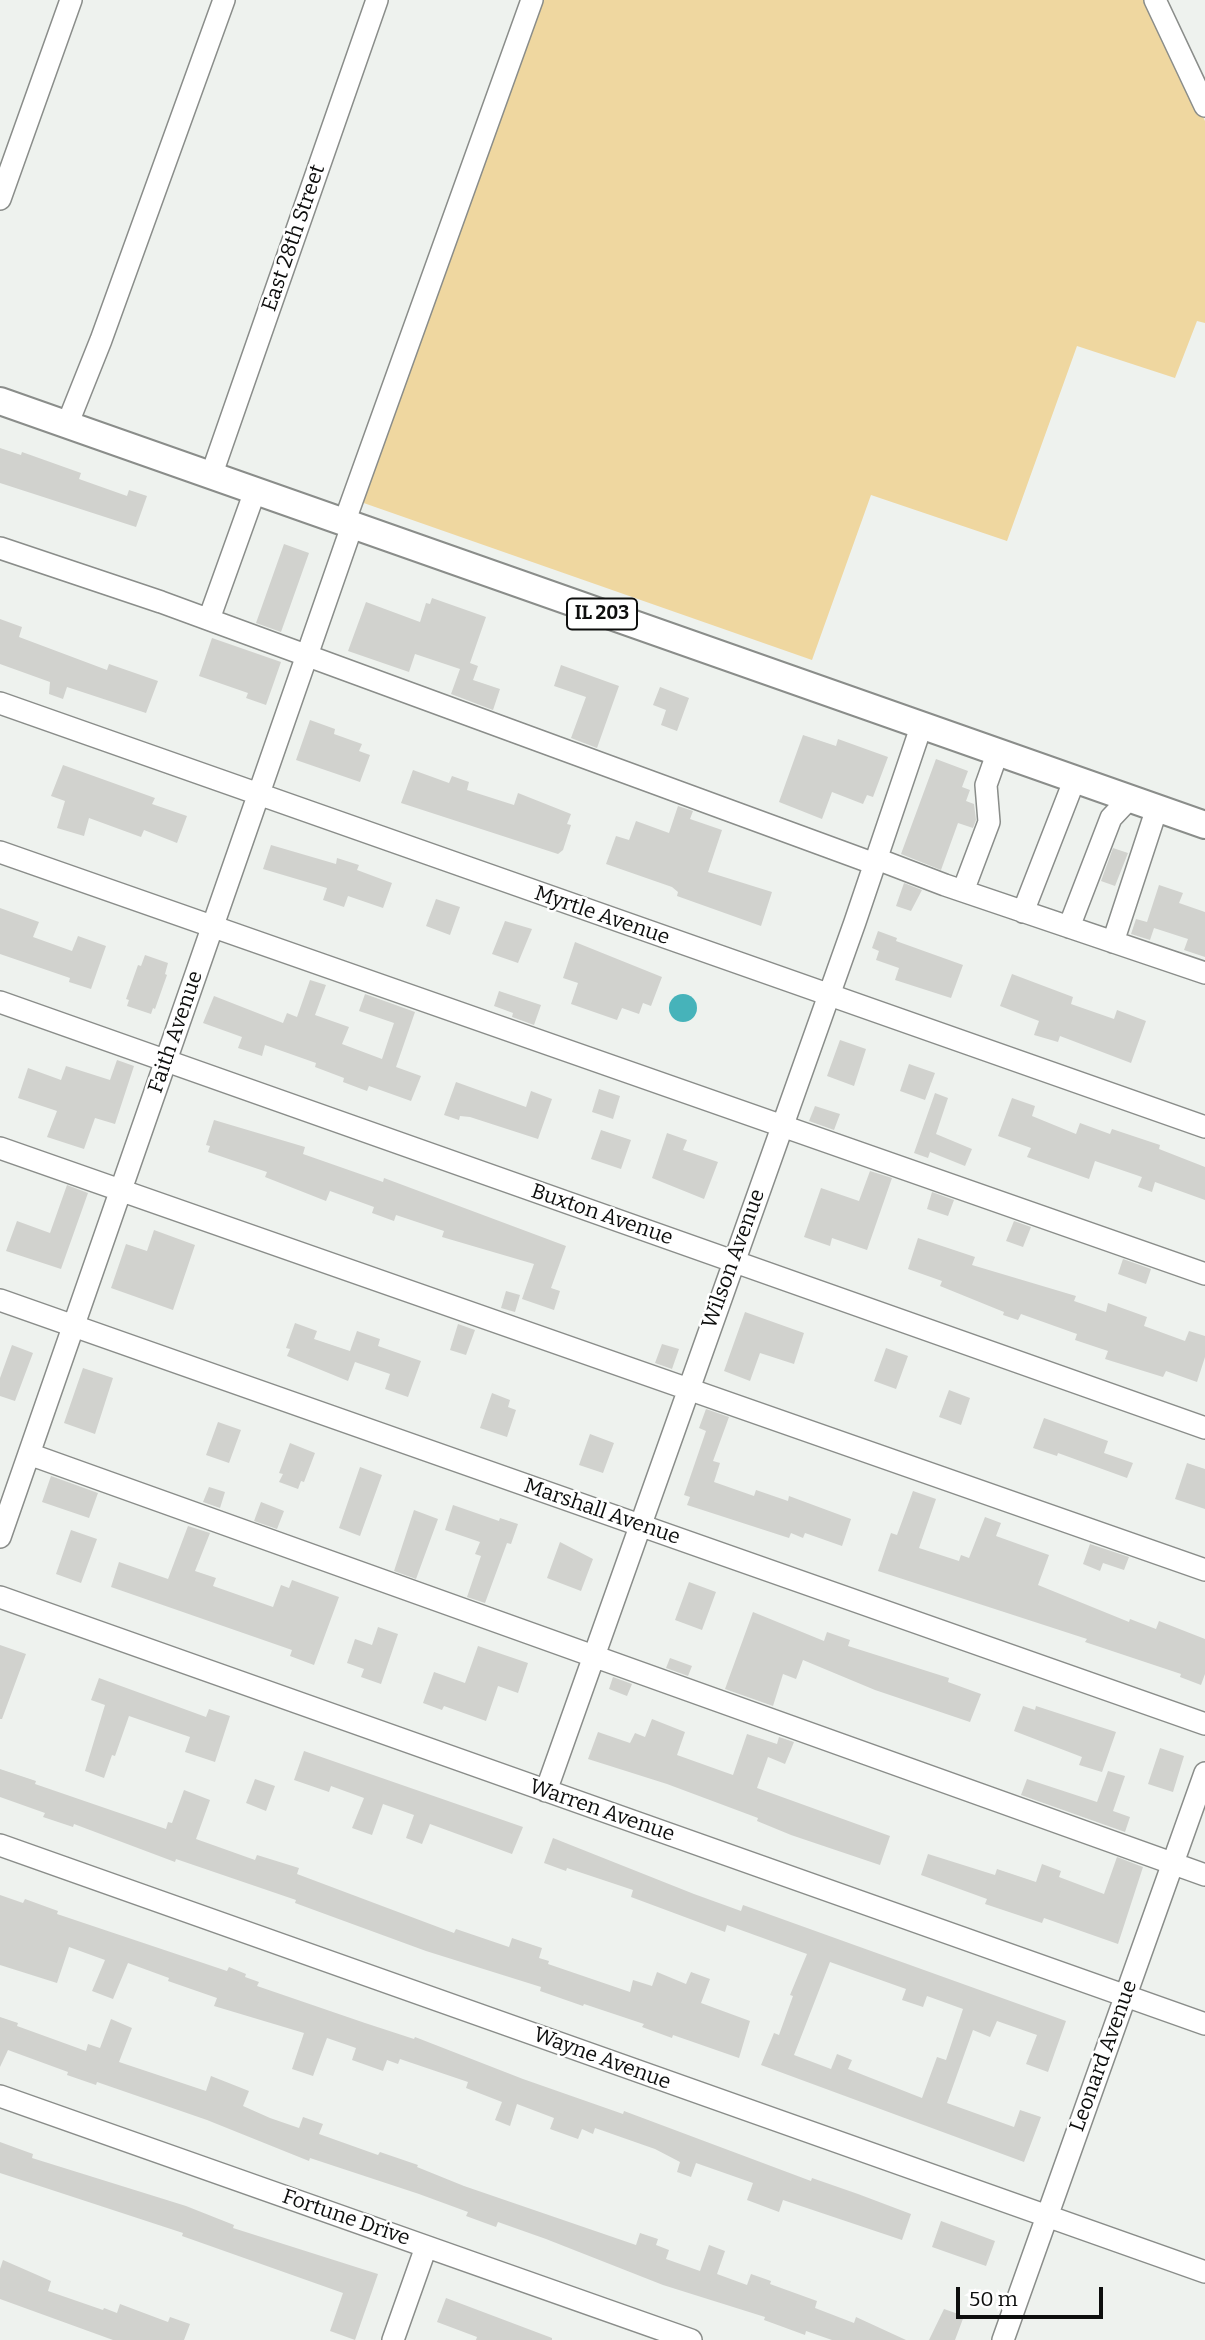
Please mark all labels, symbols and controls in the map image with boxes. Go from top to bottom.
street label: East 28th Street [257,161,331,315]
road number: IL 203 [567,598,637,629]
street label: Myrtle Avenue [531,881,673,951]
street label: Faith Avenue [143,968,209,1096]
street label: Buxton Avenue [528,1179,676,1251]
street label: Wilson Avenue [697,1186,771,1332]
street label: Marshall Avenue [521,1473,683,1551]
street label: Warren Avenue [526,1774,678,1848]
street label: Leonard Avenue [1065,1977,1143,2135]
street label: Wayne Avenue [530,2022,674,2096]
street label: Fortune Drive [279,2184,413,2252]
scale bar [960,2274,1107,2318]
text: 50 m [969,2286,1018,2312]

